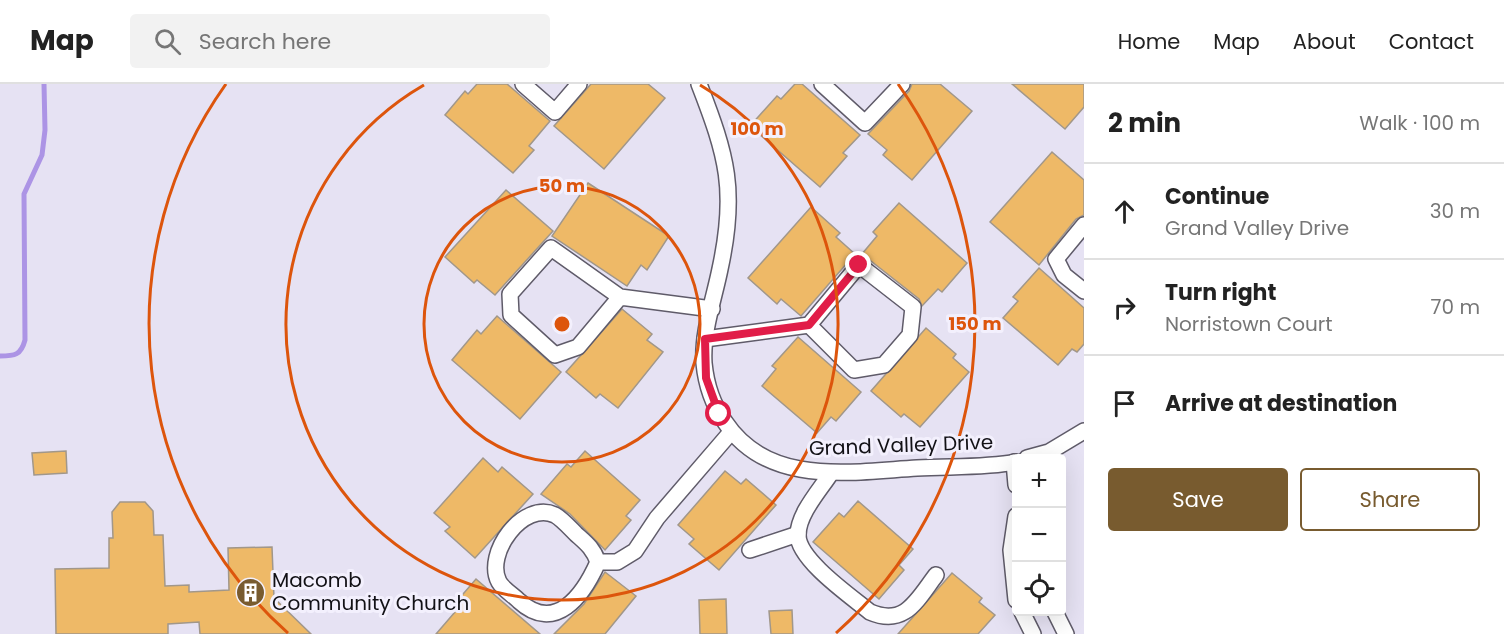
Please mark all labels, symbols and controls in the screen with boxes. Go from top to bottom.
search box [130,14,550,68]
text: Map [30,21,94,60]
icon: search [151,25,184,58]
text: Search here [199,26,331,57]
text: Home [1118,27,1180,56]
text: Map [1213,27,1260,56]
text: About [1293,27,1356,56]
text: Contact [1389,27,1474,56]
text: 2 min [1108,105,1181,141]
text: Walk · 100 m [1359,109,1480,137]
text: 100 m [730,116,784,141]
text: 50 m [539,173,585,198]
text: Continue [1165,181,1269,212]
icon: ahead [1108,195,1141,228]
text: 30 m [1430,197,1480,225]
text: Grand Valley Drive [1165,214,1349,242]
route end [845,251,871,277]
text: Turn right [1165,277,1276,308]
icon: right [1108,291,1141,324]
text: 70 m [1431,293,1480,321]
text: Norristown Court [1165,310,1333,338]
text: 150 m [948,311,1002,336]
centre of rings [552,314,572,334]
icon: arrive [1108,387,1141,420]
text: Arrive at destination [1165,388,1397,419]
route start [705,400,731,426]
street label: Grand Valley Drive [808,428,994,462]
map controls [1012,454,1066,616]
button: + [1012,454,1066,508]
button: Save [1108,468,1288,531]
button: Share [1300,468,1480,531]
button: − [1012,508,1066,562]
button: locate [1012,562,1066,616]
place label: Macomb Community Church [272,566,469,617]
building icon: Macomb Community Church [235,576,267,608]

